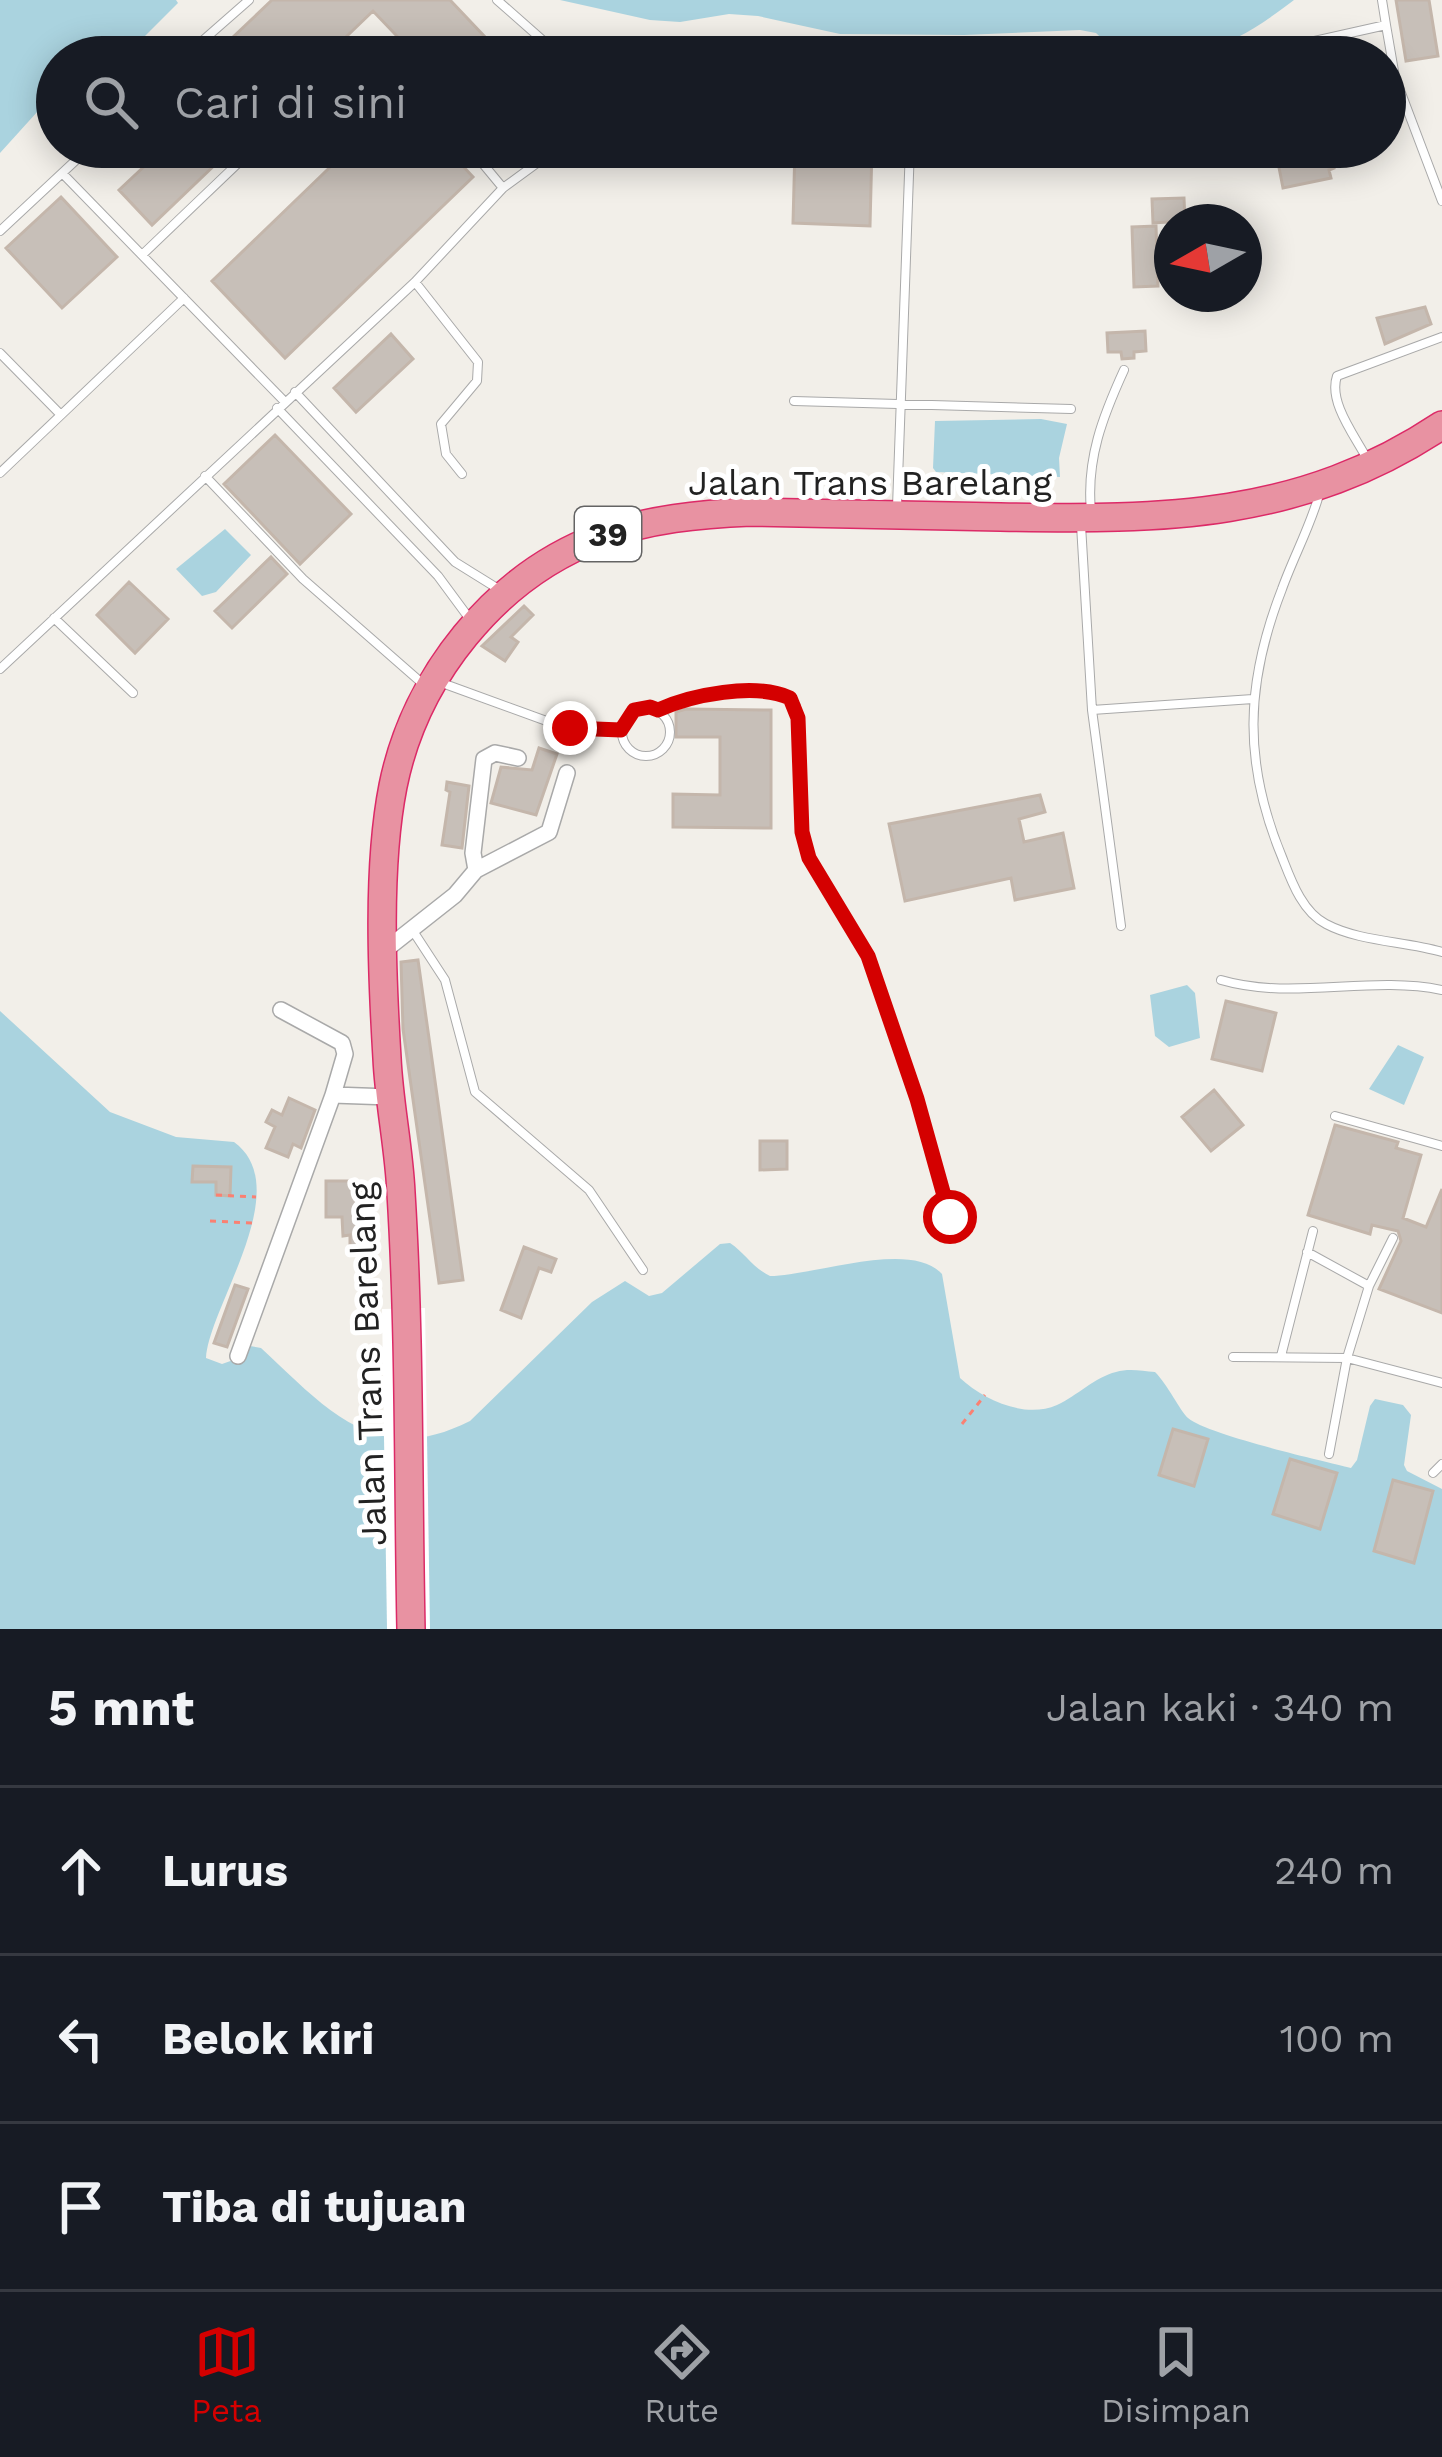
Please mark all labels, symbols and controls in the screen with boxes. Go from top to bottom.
search box [36,36,1406,168]
icon: search [78,69,144,135]
text: Cari di sini [174,76,407,129]
north arrow [1154,204,1262,312]
street label: Jalan Trans Barelang [688,462,1053,504]
road number: 39 [575,507,641,561]
route end [543,701,597,755]
street label: Jalan Trans Barelang [341,1181,395,1547]
route start [923,1190,977,1244]
text: 5 mnt [48,1678,194,1737]
text: Jalan kaki · 340 m [1046,1685,1394,1730]
icon: ahead [48,1838,114,1904]
text: Lurus [162,1844,288,1897]
text: 240 m [1274,1848,1394,1893]
icon: left [48,2006,114,2072]
text: Belok kiri [162,2012,374,2065]
text: 100 m [1280,2016,1394,2061]
icon: arrive [48,2174,114,2240]
text: Tiba di tujuan [162,2180,467,2233]
tab: Peta [191,2319,262,2430]
tab: Rute [644,2319,719,2430]
tab: Disimpan [1101,2319,1251,2430]

